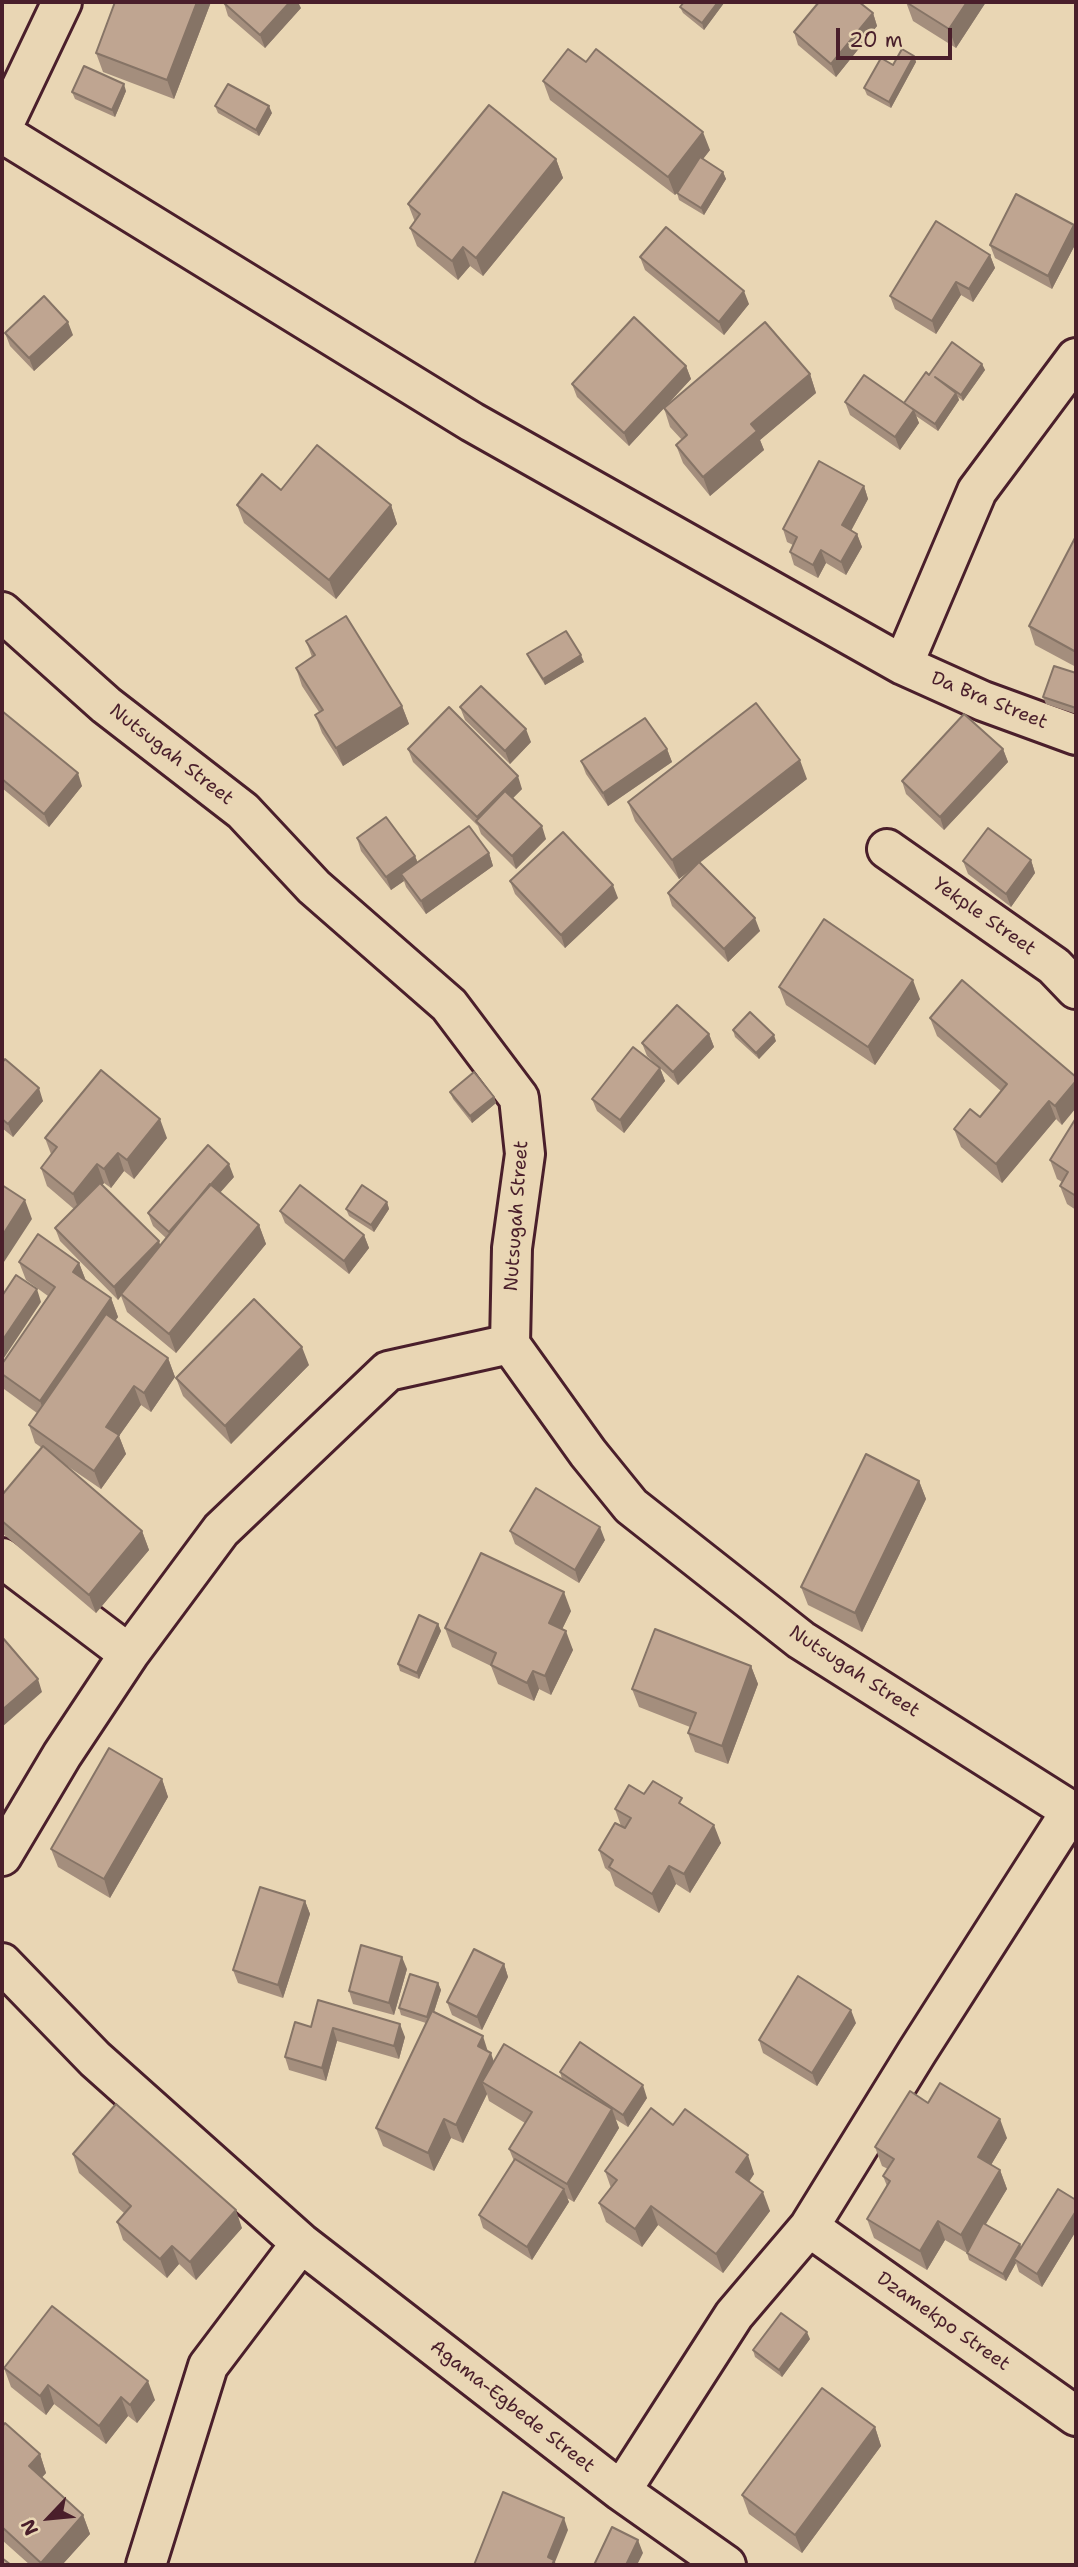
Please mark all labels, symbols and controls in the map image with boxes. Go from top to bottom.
scale bar [840,14,956,58]
text: 20 m [849,26,903,54]
street label: Da Bra Street [928,667,1050,735]
street label: Nutsugah Street [104,699,238,811]
street label: Yekple Street [928,873,1040,961]
street label: Nutsugah Street [500,1140,534,1292]
street label: Nutsugah Street [784,1621,924,1723]
street label: Dzamekpo Street [872,2268,1014,2376]
street label: Agama-Egbede Street [425,2336,599,2478]
north arrow [14,2483,84,2553]
text: N [15,2515,44,2540]

